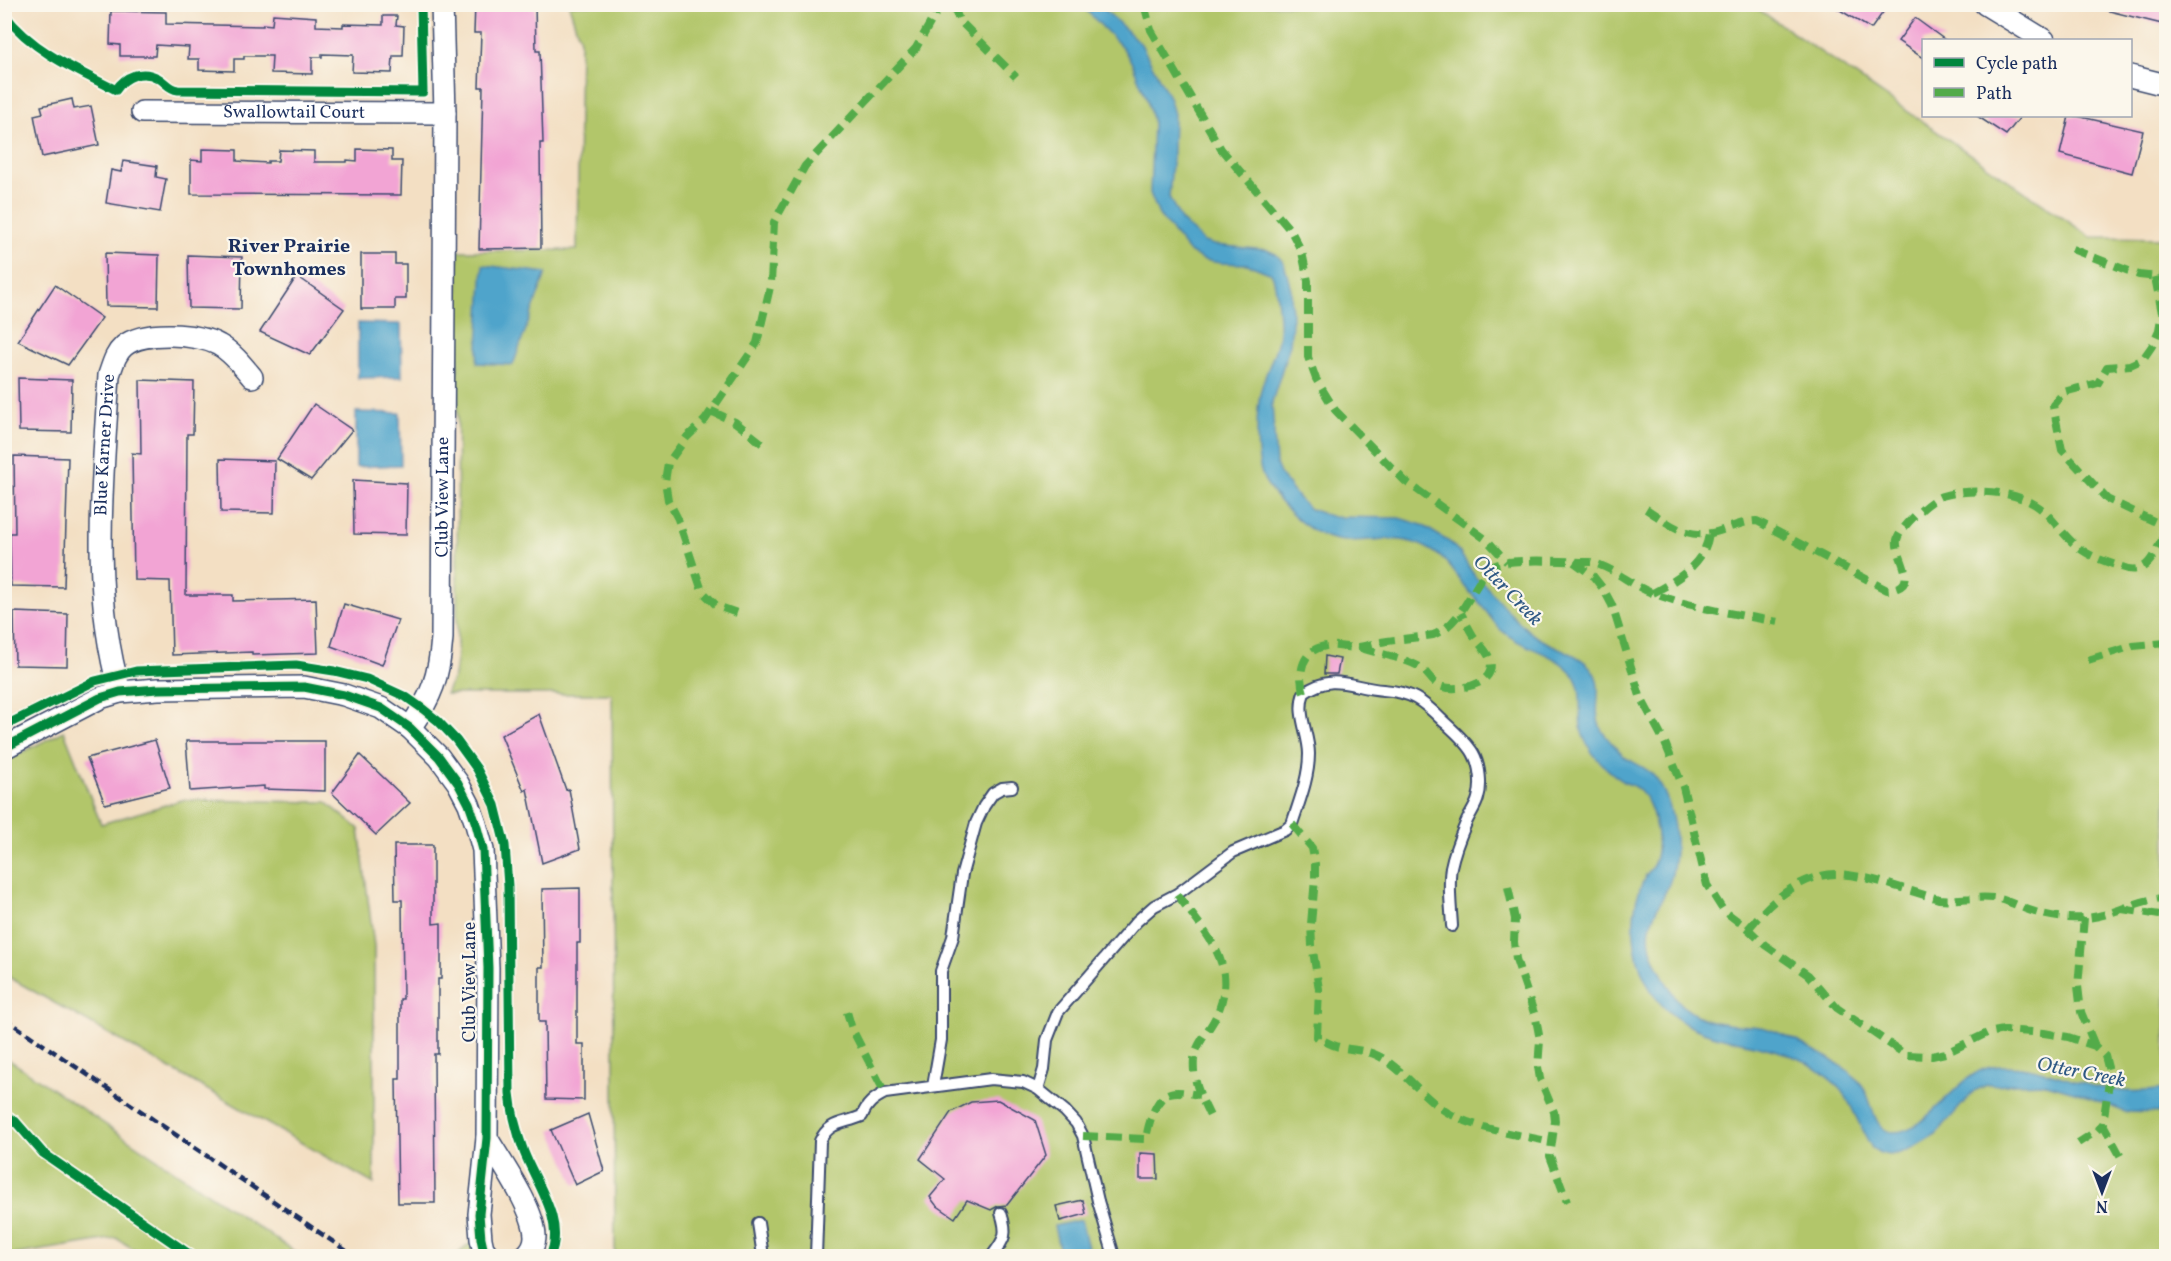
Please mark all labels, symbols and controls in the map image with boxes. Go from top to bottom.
legend [1922,39,2132,117]
text: Cycle path [1976,52,2058,77]
text: Path [1976,82,2012,107]
street label: Swallowtail Court [223,100,365,125]
district label: River Prairie Townhomes [228,233,350,284]
street label: Blue Karner Drive [89,373,122,516]
street label: Club View Lane [430,437,456,557]
water label: Otter Creek [1466,549,1548,633]
street label: Club View Lane [458,922,483,1042]
water label: Otter Creek [2034,1051,2128,1095]
north arrow [2072,1162,2132,1222]
text: N [2096,1194,2108,1216]

